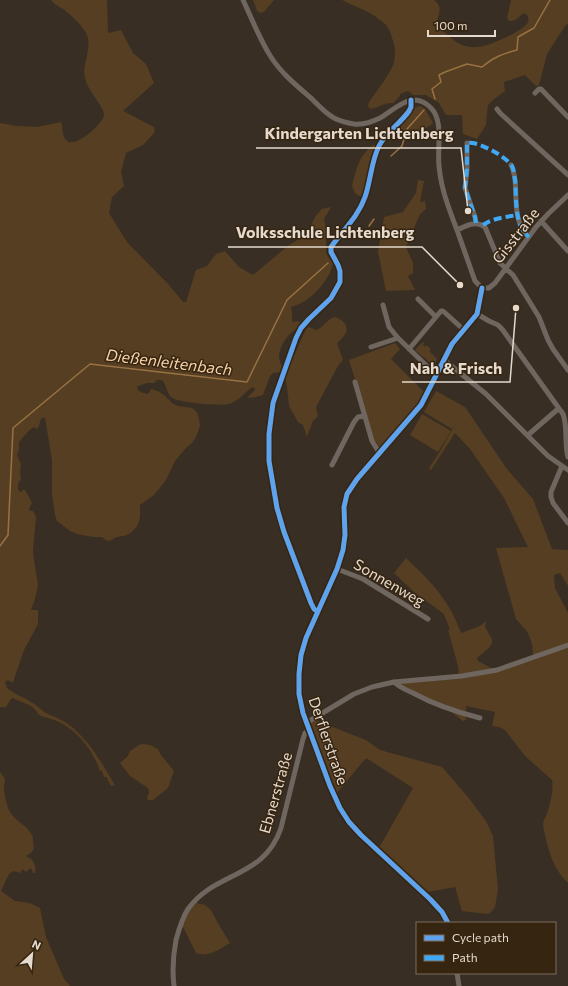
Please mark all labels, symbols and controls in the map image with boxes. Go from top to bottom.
scale bar [428,12,495,38]
text: 100 m [434,18,468,32]
callout: Kindergarten Lichtenberg [256,120,461,148]
text: Kindergarten Lichtenberg [265,123,454,142]
street label: Gisstraße [488,204,542,267]
callout: Volksschule Lichtenberg [228,219,422,247]
text: Volksschule Lichtenberg [236,222,415,241]
water label: Dießenleitenbach [105,344,233,379]
callout: Nah & Frisch [402,354,510,382]
text: Nah & Frisch [410,358,502,377]
street label: Sonnenweg [351,555,428,610]
street label: Derflerstraße [305,694,352,787]
street label: Ebnerstraße [255,750,295,835]
legend [416,922,556,974]
text: Cycle path [452,930,509,944]
north arrow [12,934,52,974]
text: N [30,937,43,952]
text: Path [452,950,478,964]

